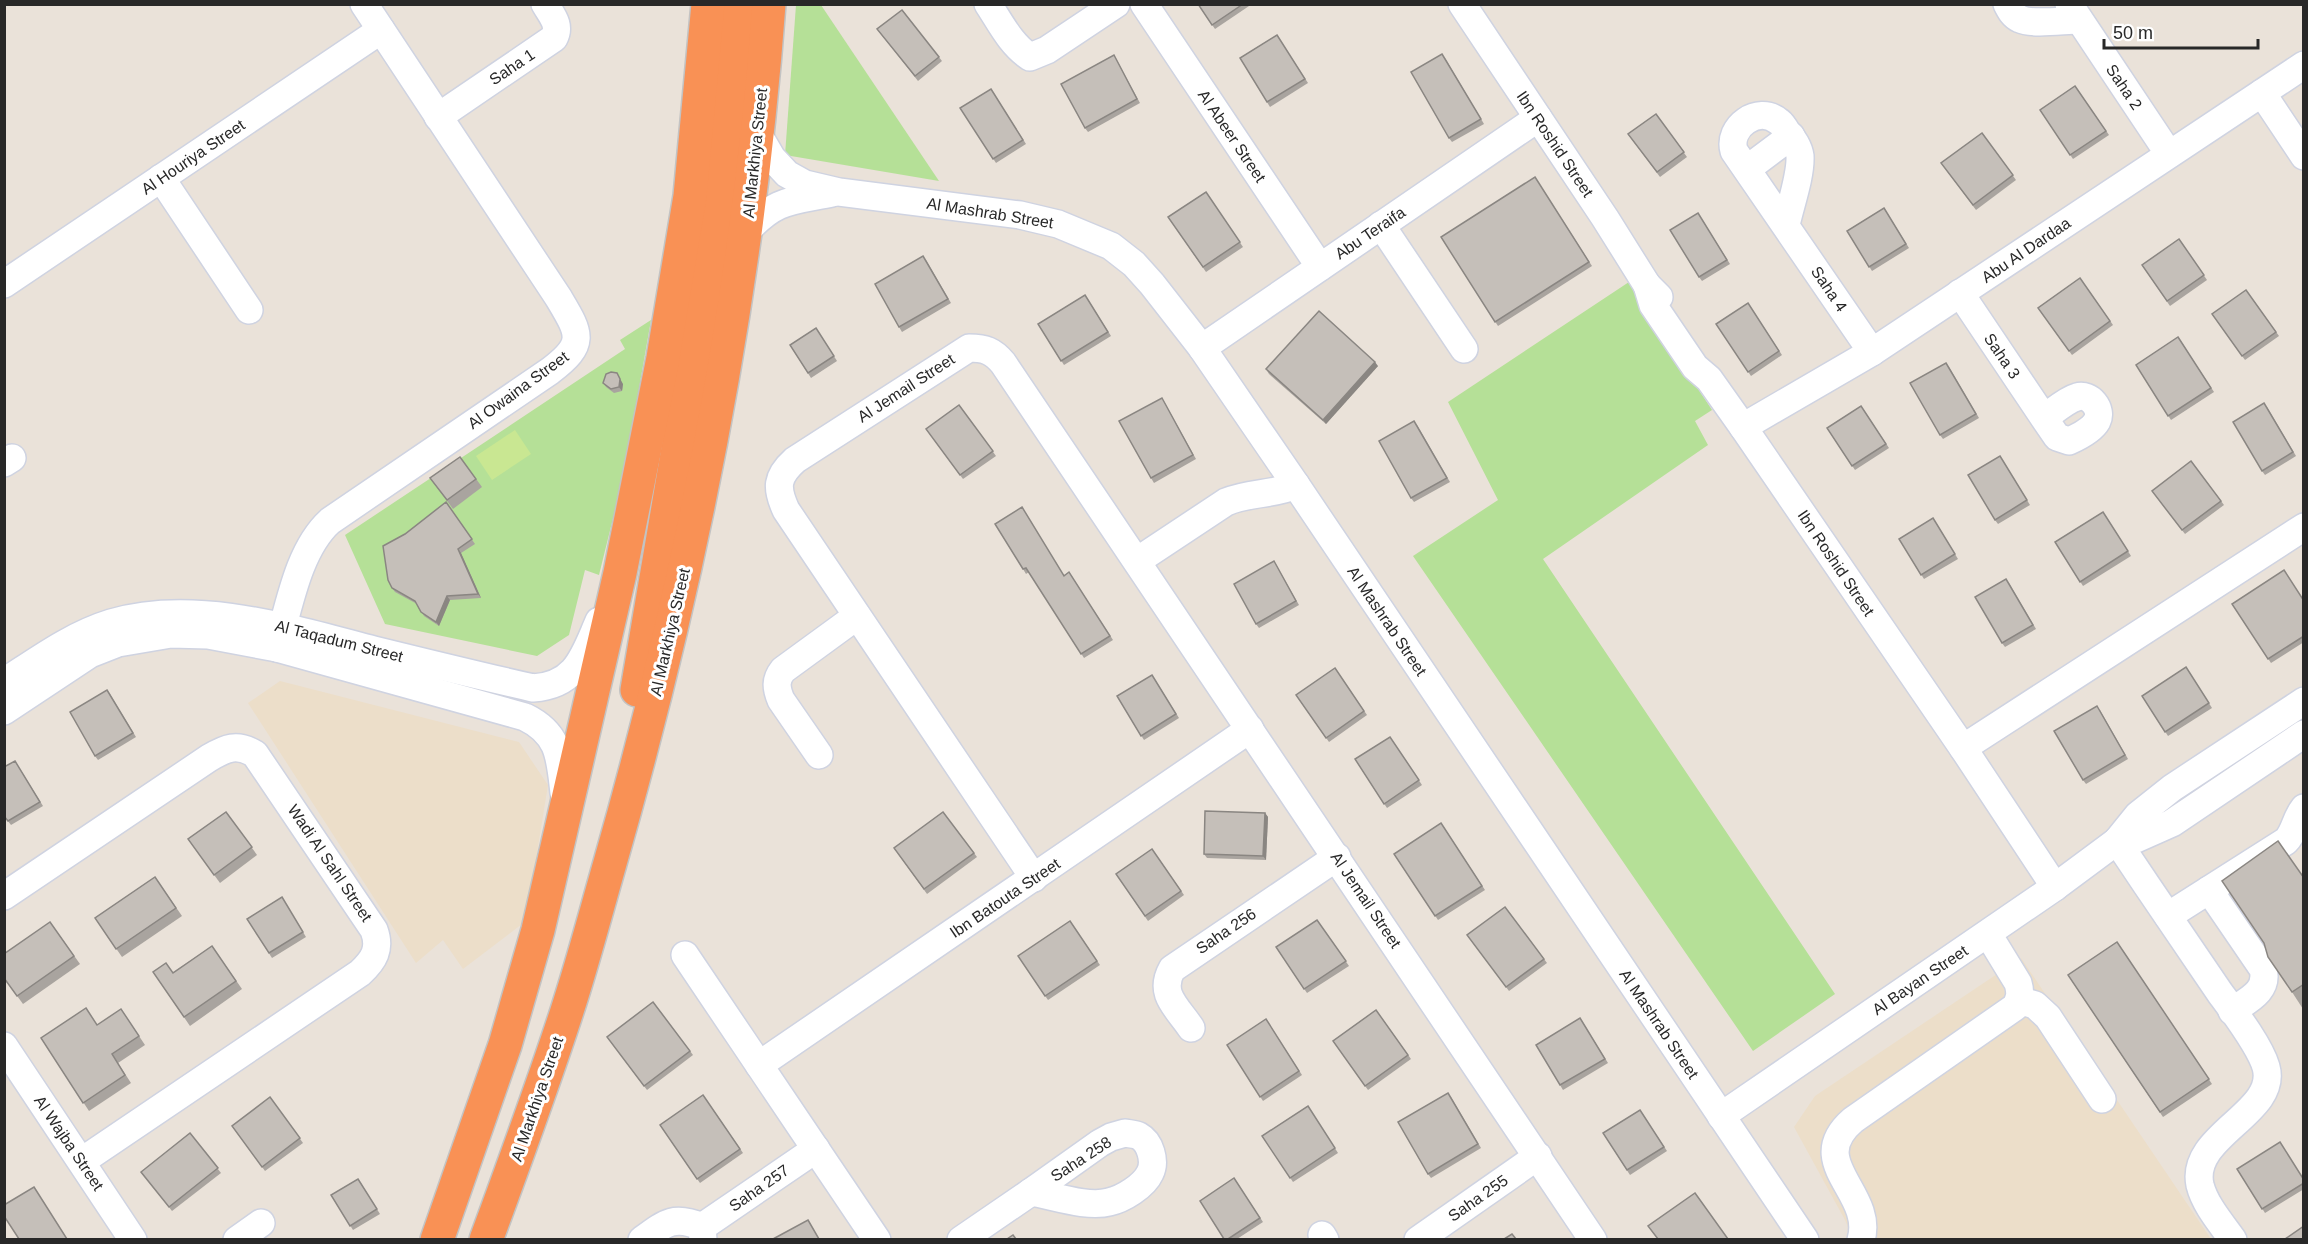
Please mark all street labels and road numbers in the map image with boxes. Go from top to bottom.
street label: Saha 1 [486,46,538,88]
street label: Saha 2 [2103,61,2145,113]
street label: Al Markhiya Street [740,87,770,219]
street label: Al Abeer Street [1195,87,1269,186]
street label: Ibn Roshid Street [1513,88,1597,200]
street label: Al Houriya Street [138,116,248,198]
street label: Al Mashrab Street [925,195,1055,231]
street label: Abu Teraifa [1332,203,1408,263]
street label: Abu Al Dardaa [1978,214,2074,286]
street label: Saha 4 [1808,263,1850,315]
street label: Saha 3 [1981,330,2023,382]
street label: Al Owaina Street [464,348,572,432]
street label: Al Jemail Street [854,350,958,426]
street label: Ibn Roshid Street [1794,507,1878,619]
street label: Al Mashrab Street [1344,563,1430,679]
street label: Al Markhiya Street [647,566,693,698]
street label: Al Taqadum Street [273,617,405,665]
street label: Wadi Al Sahl Street [285,801,376,925]
street label: Al Jemail Street [1328,849,1405,952]
street label: Ibn Batouta Street [947,855,1064,941]
street label: Saha 256 [1193,905,1259,957]
street label: Al Bayan Street [1869,942,1971,1018]
street label: Al Mashrab Street [1616,966,1702,1082]
street label: Al Markhiya Street [508,1034,566,1164]
street label: Al Wajba Street [31,1092,107,1194]
street label: Saha 258 [1048,1133,1114,1185]
street label: Saha 257 [726,1161,792,1215]
street label: Saha 255 [1445,1171,1511,1225]

